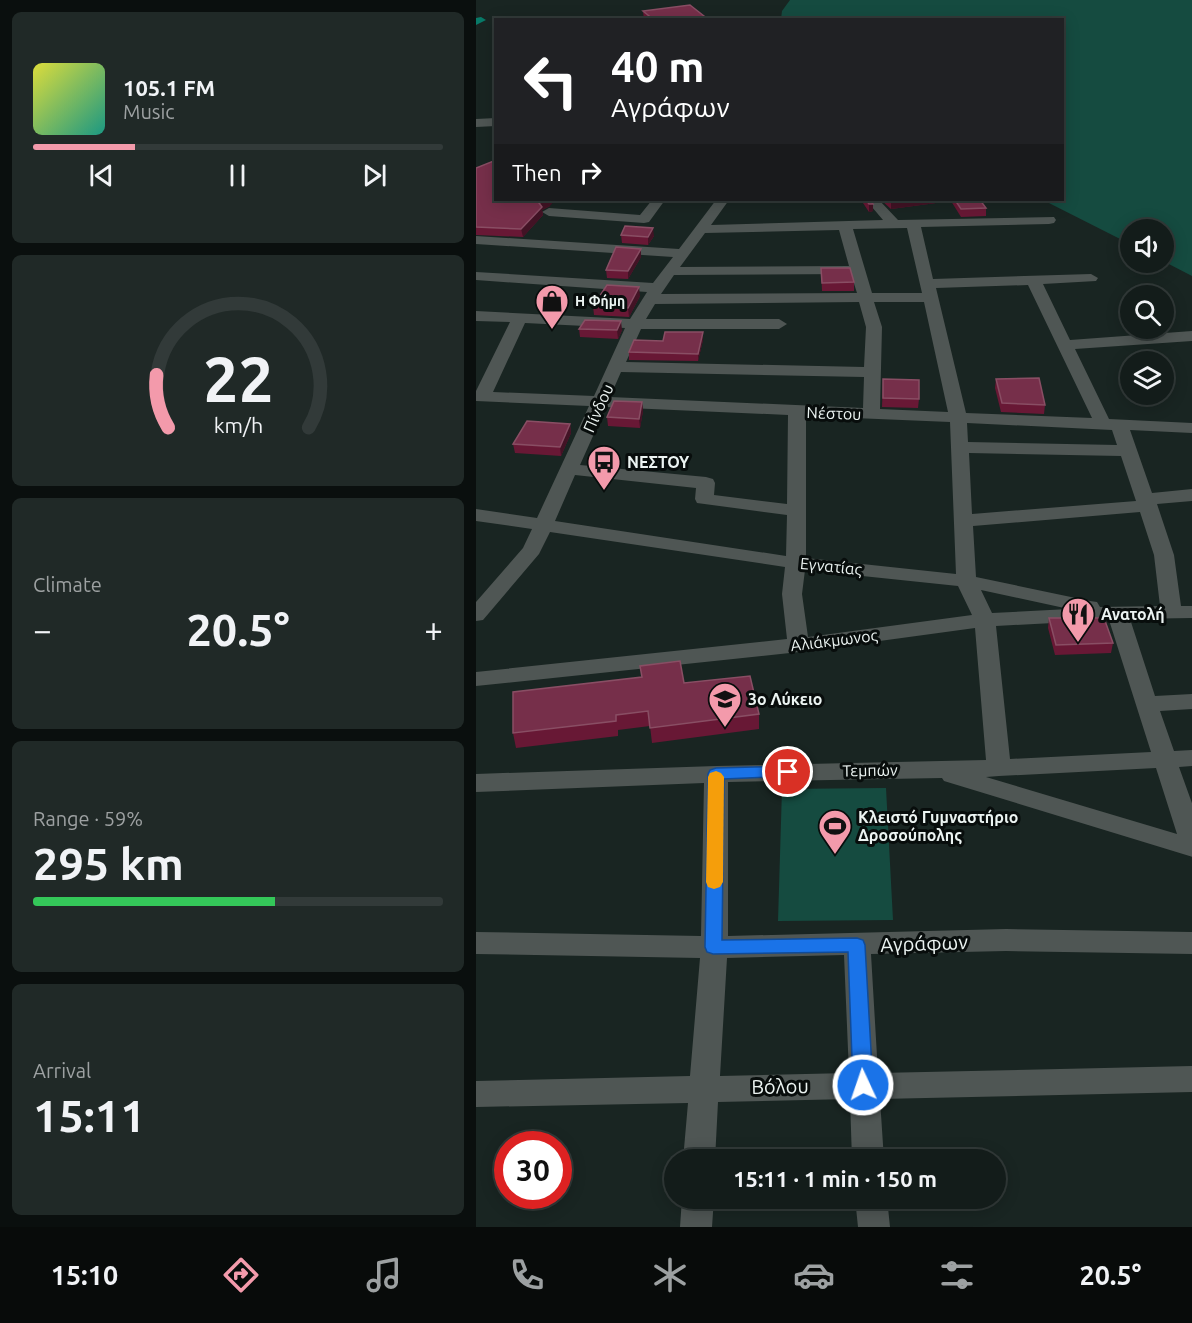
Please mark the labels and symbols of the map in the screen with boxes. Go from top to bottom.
shop icon: Η Φήμη [534,283,570,330]
place label: Η Φήμη [575,293,625,309]
street label: Πίνδου [579,381,617,435]
street label: Νέστου [806,403,862,423]
bus stop icon: ΝΕΣΤΟΥ [586,444,622,491]
place label: ΝΕΣΤΟΥ [627,453,690,471]
street label: Εγνατίας [799,554,863,579]
restaurant icon: Ανατολή [1060,596,1096,643]
place label: Ανατολή [1101,605,1165,623]
street label: Αλιάκμωνος [789,626,879,655]
school or university icon: 3ο Λύκειο [707,681,743,728]
place label: 3ο Λύκειο [748,690,822,708]
pin [762,746,813,797]
street label: Τεμπών [842,761,898,779]
sports icon: Κλειστό Γυμναστήριο Δροσούπολης [817,808,853,855]
place label: Κλειστό Γυμναστήριο Δροσούπολης [858,808,1018,845]
street label: Αγράφων [880,930,969,956]
position arrow [831,1053,895,1117]
street label: Βόλου [751,1074,809,1098]
speed limit sign: 30 [494,1131,572,1209]

